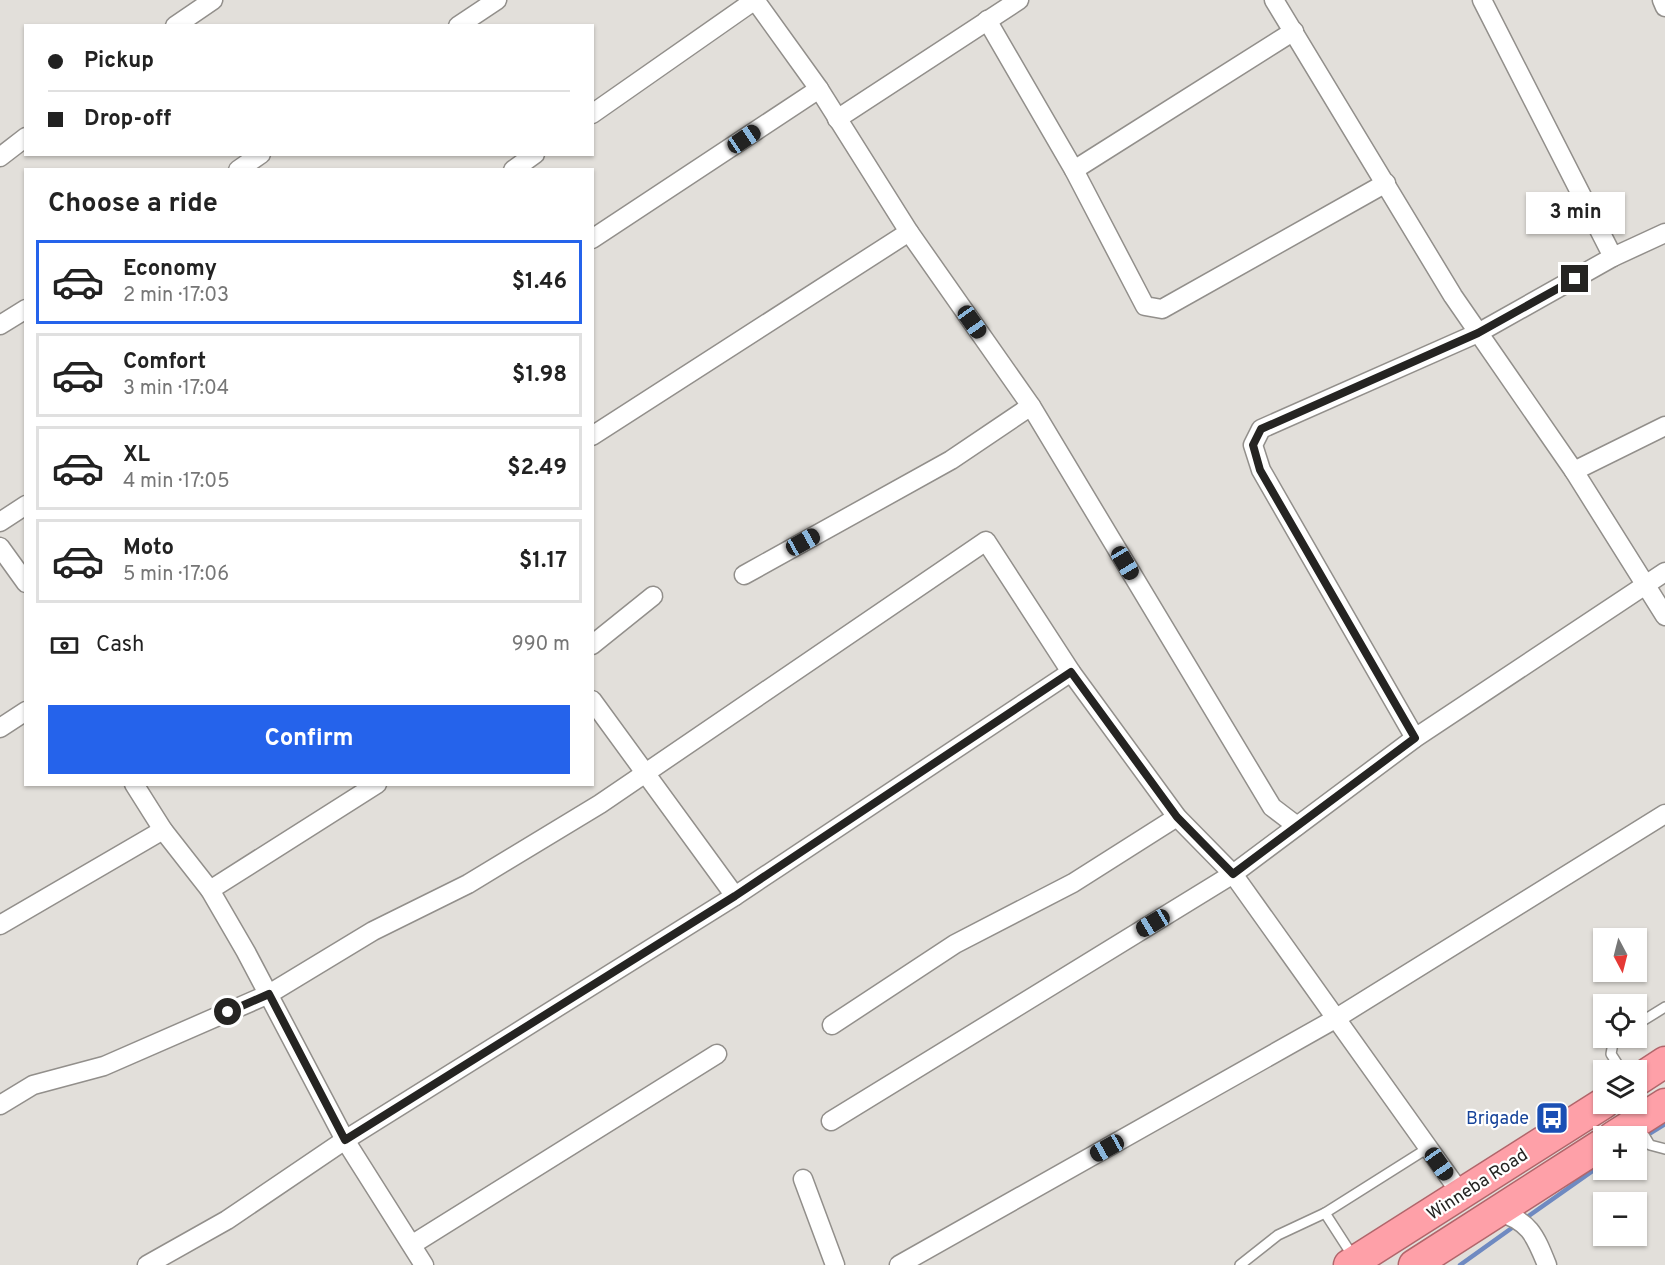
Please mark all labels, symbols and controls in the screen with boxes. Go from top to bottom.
text: Pickup [84,48,154,75]
text: Drop-off [84,106,171,133]
car [724,121,764,157]
text: Choose a ride [48,187,218,221]
callout: 3 min [1526,192,1624,234]
text: 3 min [1549,200,1602,226]
icon: car [51,255,105,309]
text: Economy [123,256,217,283]
route end [1561,265,1588,292]
text: $1.46 [512,269,567,296]
text: 2 min · 17:03 [123,283,229,309]
car [954,302,990,342]
icon: car [51,348,105,402]
text: Comfort [123,349,206,376]
text: $1.98 [512,362,567,389]
text: 3 min · 17:04 [123,376,229,402]
icon: car [51,441,105,495]
text: XL [123,442,150,469]
text: $2.49 [507,455,567,482]
text: 4 min · 17:05 [123,469,230,495]
car [783,525,823,559]
icon: car [51,534,105,588]
text: Moto [123,535,174,562]
car [1108,543,1142,583]
text: $1.17 [519,548,567,575]
text: 5 min · 17:06 [123,562,229,588]
icon: cash [48,629,81,662]
text: Cash [96,632,145,659]
text: 990 m [512,632,570,658]
button: Confirm [48,705,570,774]
car [1133,906,1173,940]
north arrow [1593,928,1647,982]
map controls [1593,928,1647,1246]
button: locate [1593,994,1647,1048]
route start [214,998,241,1025]
button: layers [1593,1060,1647,1114]
bus stop icon: Brigade [1534,1100,1570,1136]
place label: Brigade [1466,1108,1529,1131]
button: + [1593,1126,1647,1180]
car [1087,1131,1127,1165]
car [1421,1144,1457,1184]
street label: Winneba Road [1423,1144,1533,1226]
button: − [1593,1192,1647,1246]

